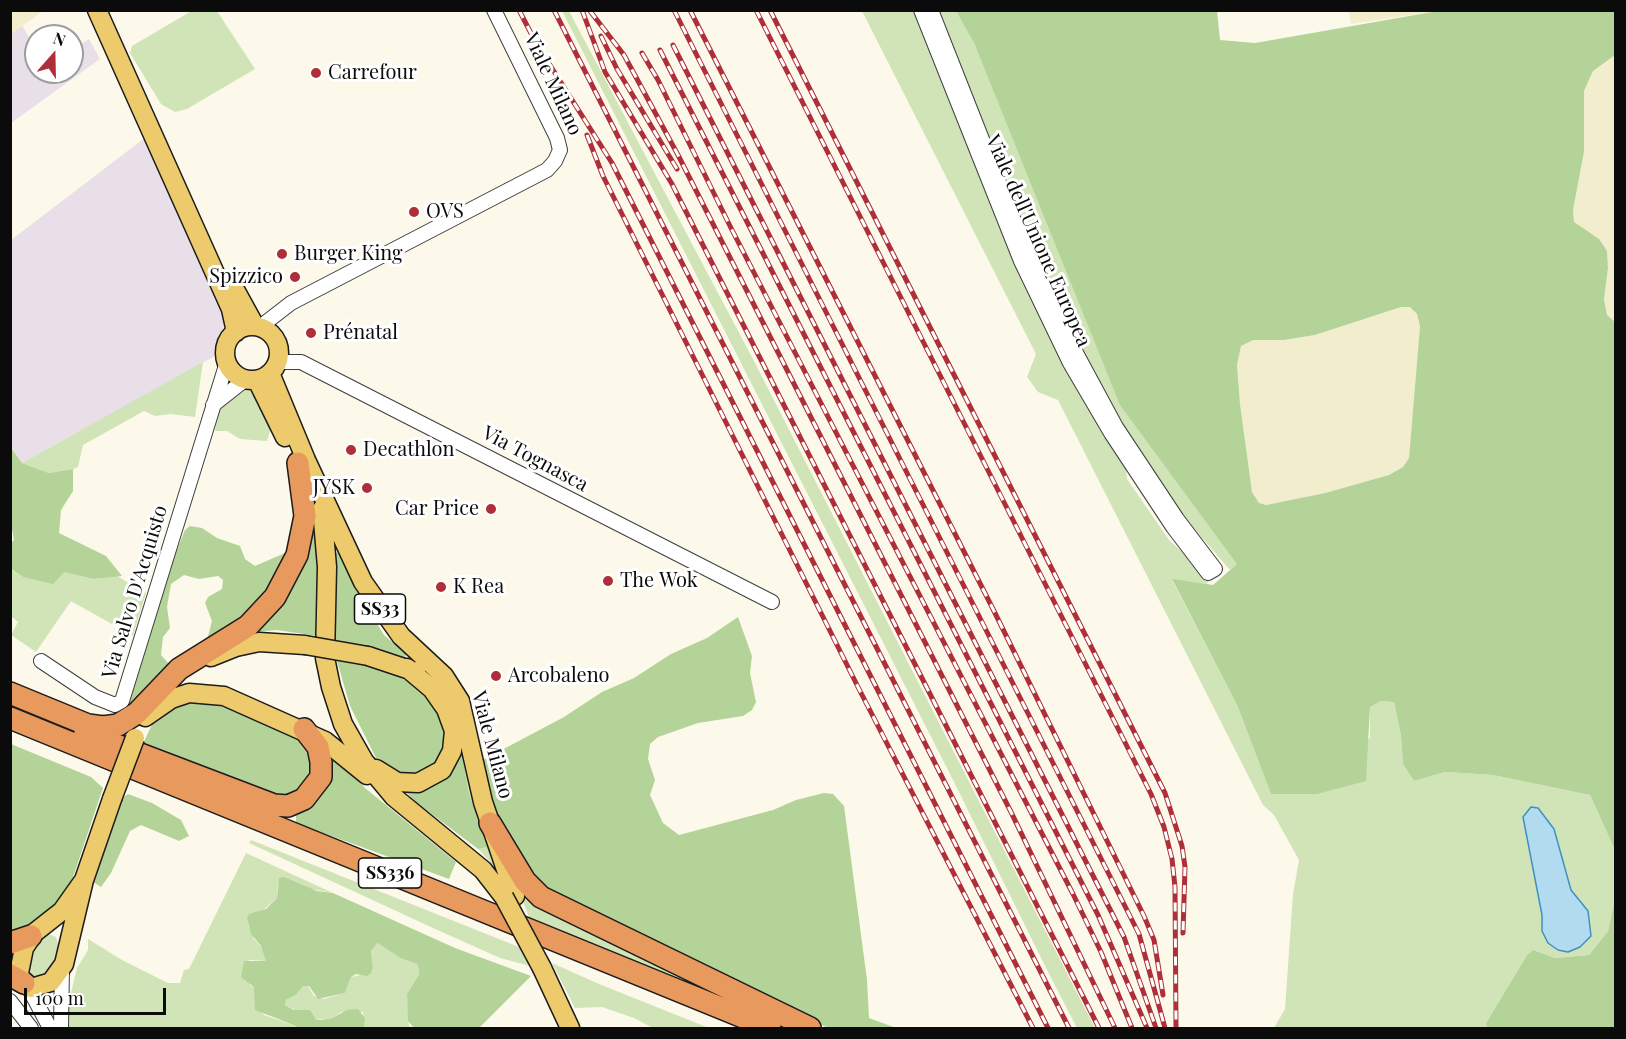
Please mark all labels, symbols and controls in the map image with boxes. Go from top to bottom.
north arrow [24,24,84,84]
text: N [51,27,69,50]
street label: Viale Milano [519,29,587,139]
place label: Carrefour [328,61,417,85]
marker: Carrefour [309,66,323,80]
street label: Viale dell'Unione Europea [980,131,1096,351]
place label: OVS [426,200,464,224]
marker: OVS [407,205,421,219]
place label: Burger King [294,242,403,266]
marker: Burger King [275,247,289,261]
place label: Spizzico [209,265,283,289]
marker: Spizzico [288,270,302,284]
place label: Prénatal [323,321,398,345]
marker: Prénatal [304,326,318,340]
street label: Via Tognasca [478,421,592,497]
place label: Decathlon [363,438,455,462]
marker: Decathlon [344,443,358,457]
place label: JYSK [313,476,355,500]
marker: JYSK [360,481,374,495]
place label: Car Price [395,497,479,521]
street label: Via Salvo D'Acquisto [97,502,173,682]
marker: Car Price [484,502,498,516]
place label: The Wok [620,569,698,593]
marker: The Wok [601,574,615,588]
place label: K Rea [453,575,504,599]
marker: K Rea [434,580,448,594]
road number: SS33 [354,594,406,624]
place label: Arcobaleno [508,664,610,688]
marker: Arcobaleno [489,669,503,683]
street label: Viale Milano [466,689,518,801]
road number: SS336 [358,858,422,888]
scale bar [27,976,170,1014]
text: 100 m [35,986,84,1010]

